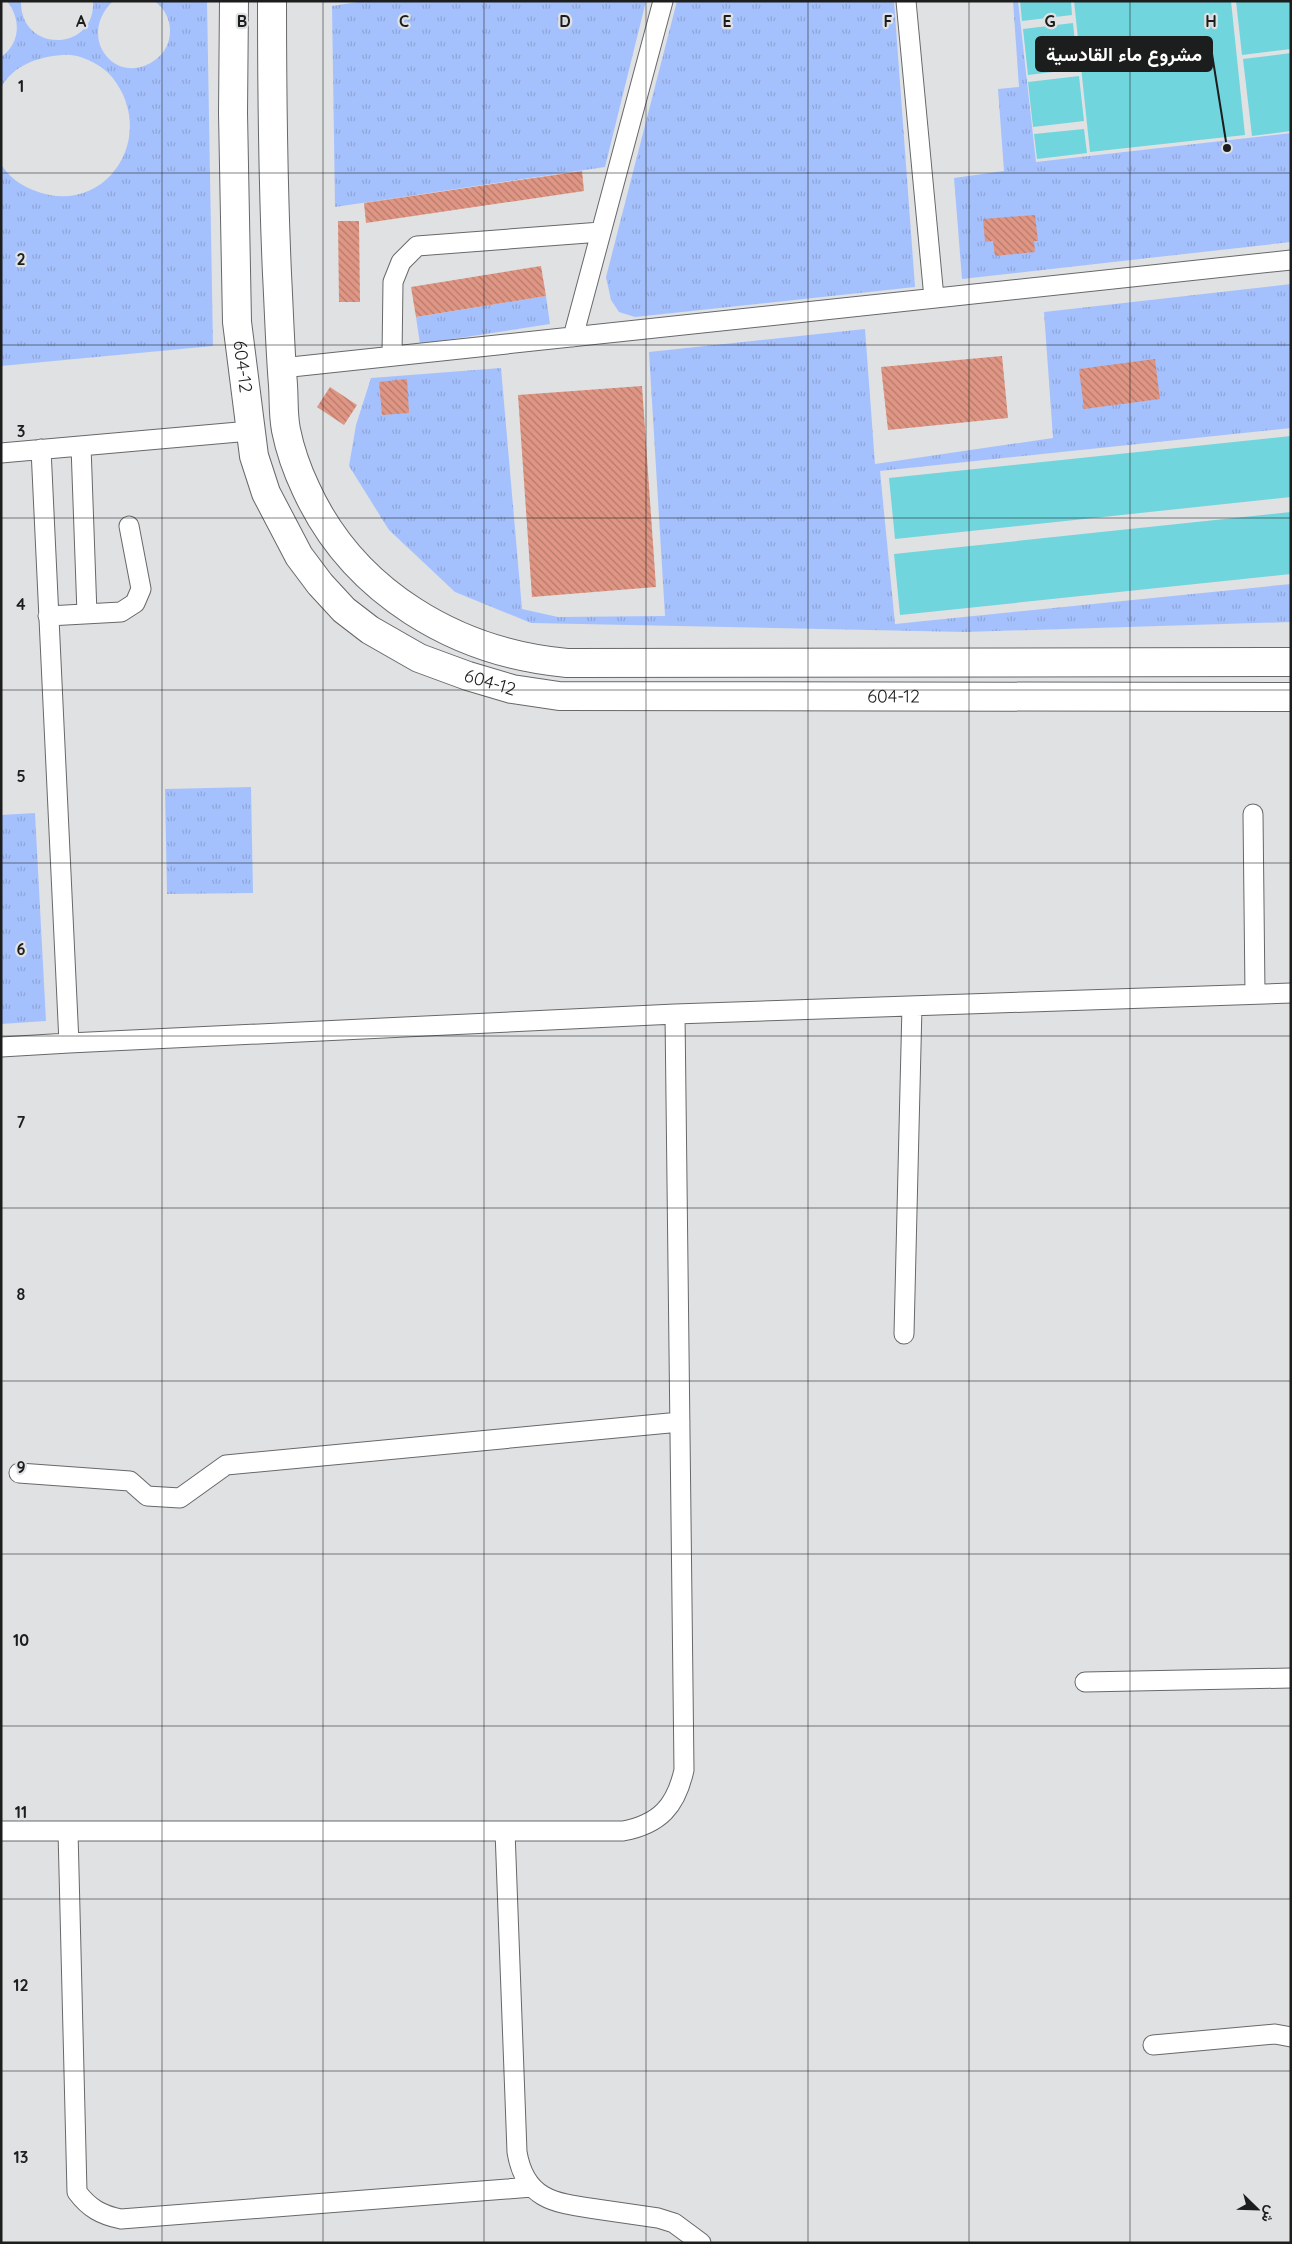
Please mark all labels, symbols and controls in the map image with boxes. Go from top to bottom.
text: A [76,11,87,31]
text: B [237,11,247,31]
text: C [399,11,409,31]
text: D [559,11,571,31]
text: E [722,11,732,31]
text: F [884,11,893,31]
text: G [1044,11,1056,31]
text: H [1205,11,1217,31]
callout: مشروع ماء القادسية [1036,37,1212,71]
text: مشروع ماء القادسية [1046,42,1202,67]
text: 1 [18,76,24,96]
text: 2 [16,249,26,269]
street label: 604-12 [228,339,258,394]
text: 3 [17,421,25,441]
text: 4 [16,594,26,614]
street label: 604-12 [462,664,519,701]
street label: 604-12 [867,684,920,707]
text: 5 [16,766,26,786]
text: 6 [17,939,26,959]
text: 7 [17,1112,26,1132]
text: 8 [17,1284,26,1304]
text: 9 [16,1457,26,1477]
text: 10 [13,1630,29,1650]
text: 11 [15,1802,27,1822]
text: 12 [13,1975,29,1995]
text: 13 [14,2147,28,2167]
north arrow [1232,2184,1282,2234]
text: ش [1257,2203,1281,2225]

